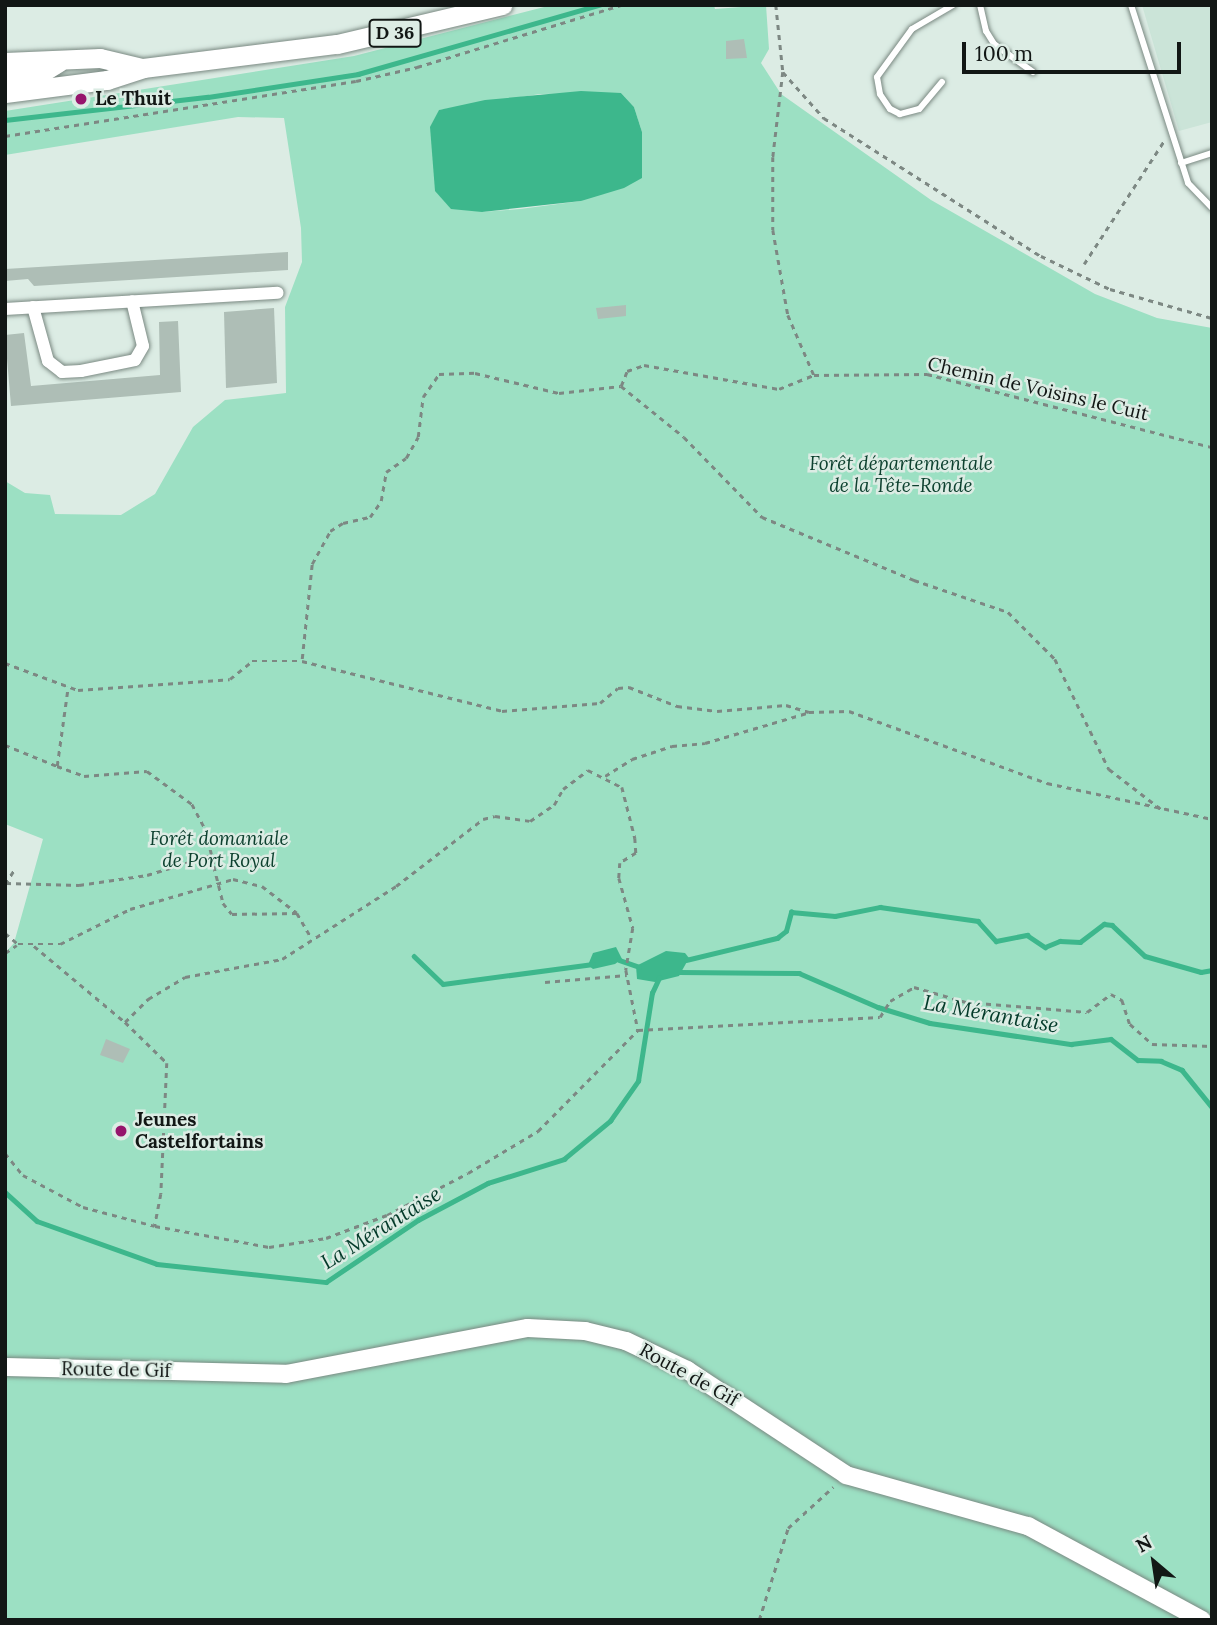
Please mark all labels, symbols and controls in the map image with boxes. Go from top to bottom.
road number: D 36 [367,18,423,48]
scale bar [965,28,1184,72]
text: 100 m [975,40,1033,67]
place label: Le Thuit [95,88,171,110]
marker: Le Thuit [73,91,89,107]
street label: Chemin de Voisins le Cuit [925,352,1151,426]
park label: Forêt départementale de la Tête-Ronde [809,453,993,497]
park label: Forêt domaniale de Port Royal [149,828,289,872]
water label: La Mérantaise [921,990,1061,1038]
place label: Jeunes Castelfortains [135,1109,263,1153]
marker: Jeunes Castelfortains [113,1123,129,1139]
water label: La Mérantaise [316,1181,446,1275]
street label: Route de Gif [635,1338,743,1412]
street label: Route de Gif [61,1358,171,1382]
north arrow [1119,1527,1189,1597]
text: N [1132,1530,1156,1558]

